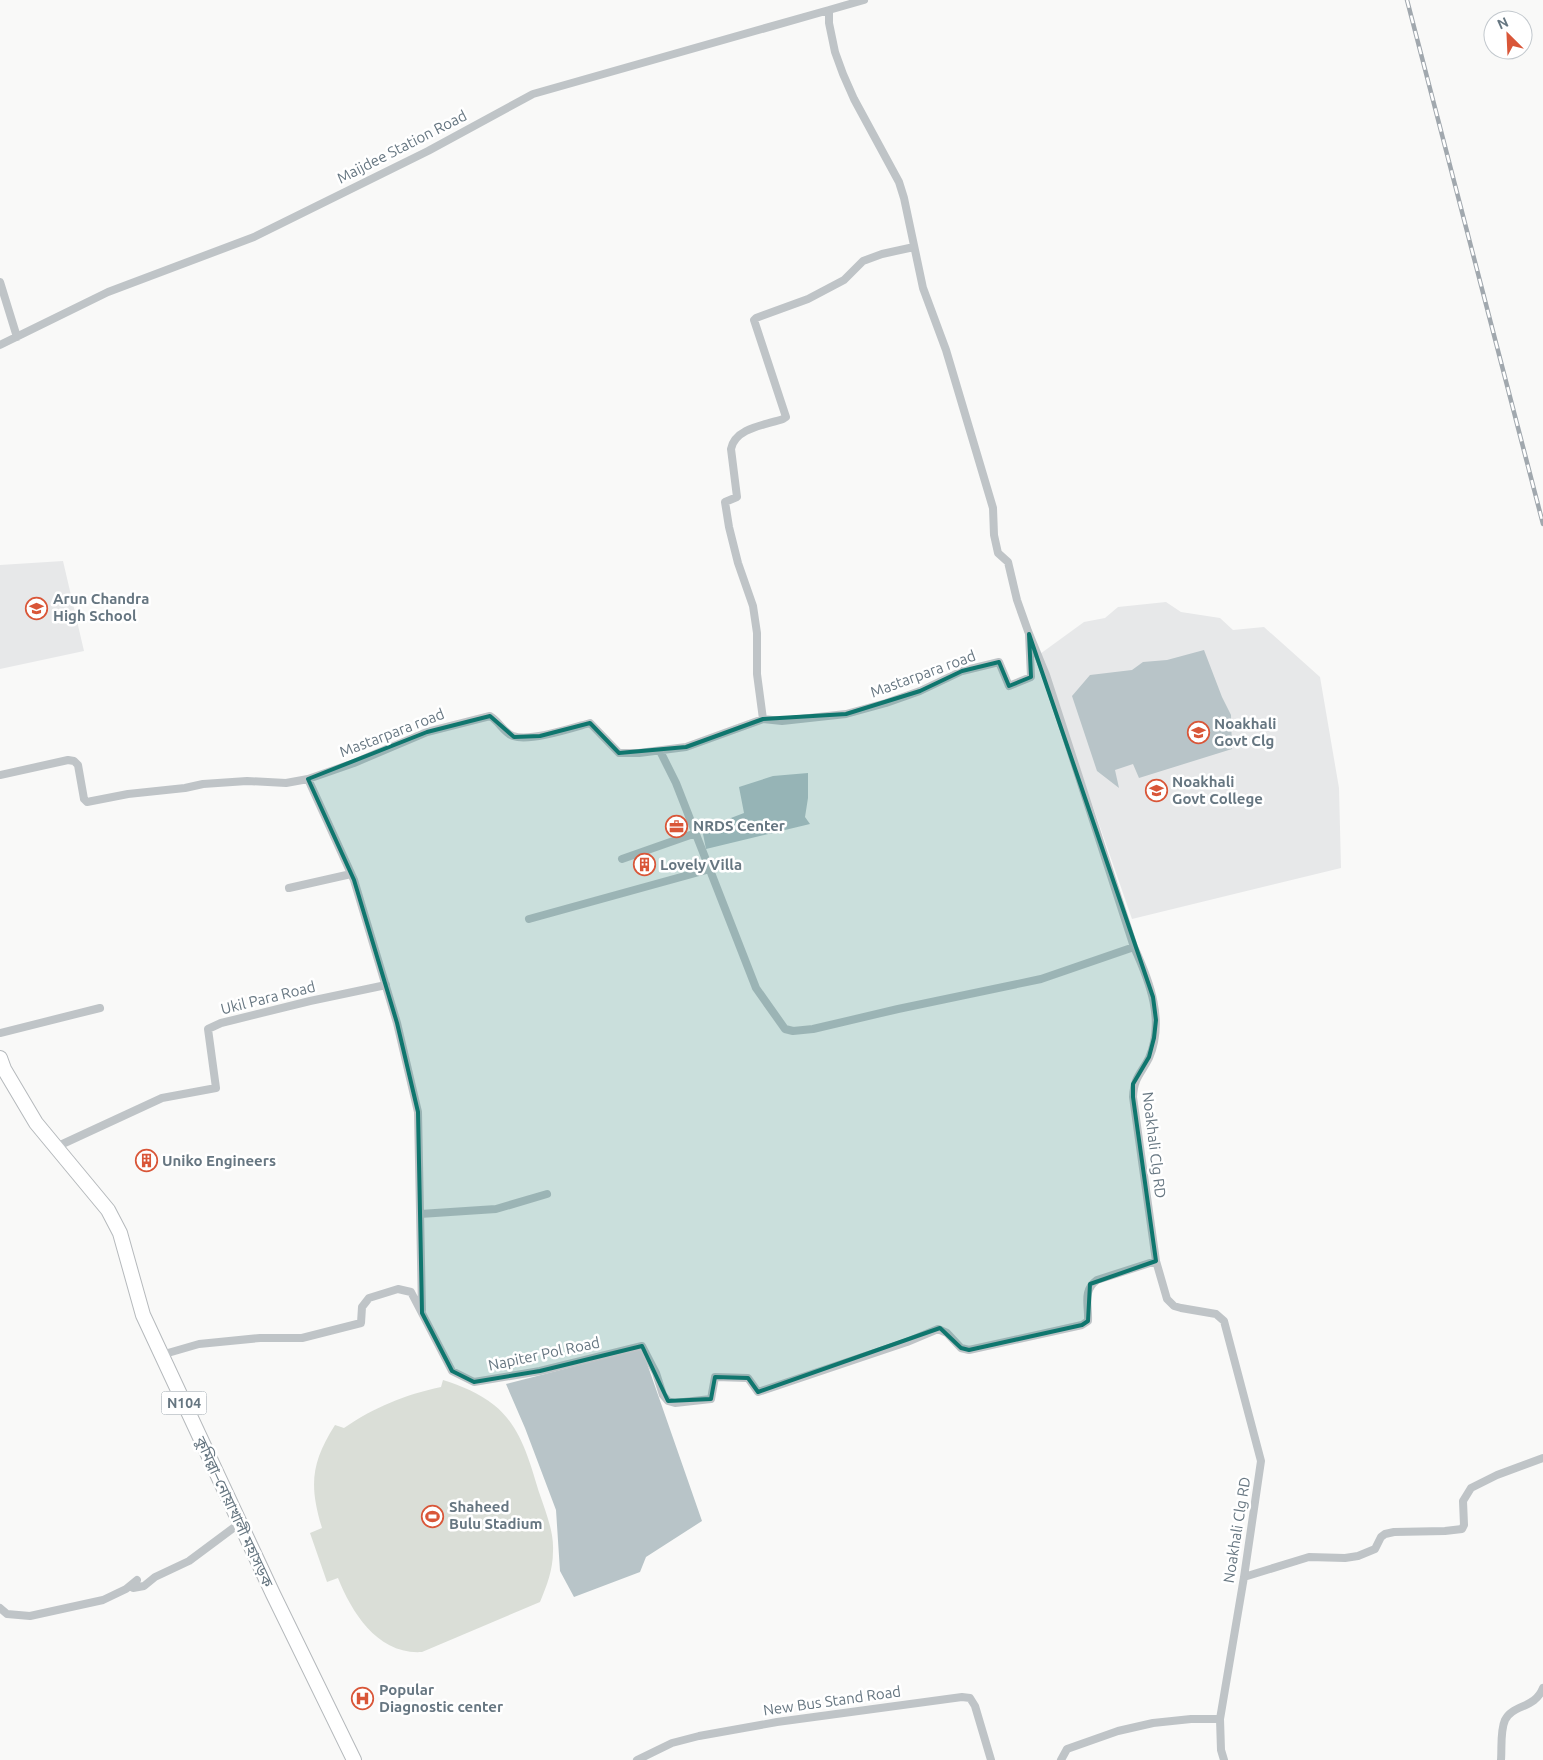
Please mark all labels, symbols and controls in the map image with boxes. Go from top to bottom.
north arrow [1483,10,1533,60]
text: N [1495,14,1511,33]
street label: Maijdee Station Road [334,106,469,187]
place label: Arun Chandra High School [53,590,149,624]
school or university icon: Arun Chandra High School [25,596,49,620]
street label: Mastarpara road [868,647,978,700]
street label: Mastarpara road [337,705,447,760]
place label: Noakhali Govt Clg [1214,715,1276,749]
school or university icon: Noakhali Govt Clg [1186,721,1210,745]
place label: Noakhali Govt College [1172,773,1263,807]
school or university icon: Noakhali Govt College [1144,779,1168,803]
office icon: NRDS Center [665,814,689,838]
place label: NRDS Center [693,817,786,834]
building icon: Lovely Villa [632,853,656,877]
place label: Lovely Villa [660,856,742,873]
street label: Ukil Para Road [219,978,317,1017]
street label: Noakhali Clg RD [1140,1091,1169,1199]
building icon: Uniko Engineers [134,1149,158,1173]
place label: Uniko Engineers [162,1152,276,1169]
street label: Napiter Pol Road [487,1333,601,1374]
road number: N104 [162,1392,206,1415]
street label: কুমিল্লা–নোয়াখালী মহাসড়ক [191,1433,277,1591]
street label: Noakhali Clg RD [1220,1476,1253,1584]
place label: Shaheed Bulu Stadium [449,1498,542,1532]
sports icon: Shaheed Bulu Stadium [421,1504,445,1528]
place label: Popular Diagnostic center [379,1681,504,1715]
street label: New Bus Stand Road [762,1682,902,1719]
hospital icon: Popular Diagnostic center [351,1687,375,1711]

